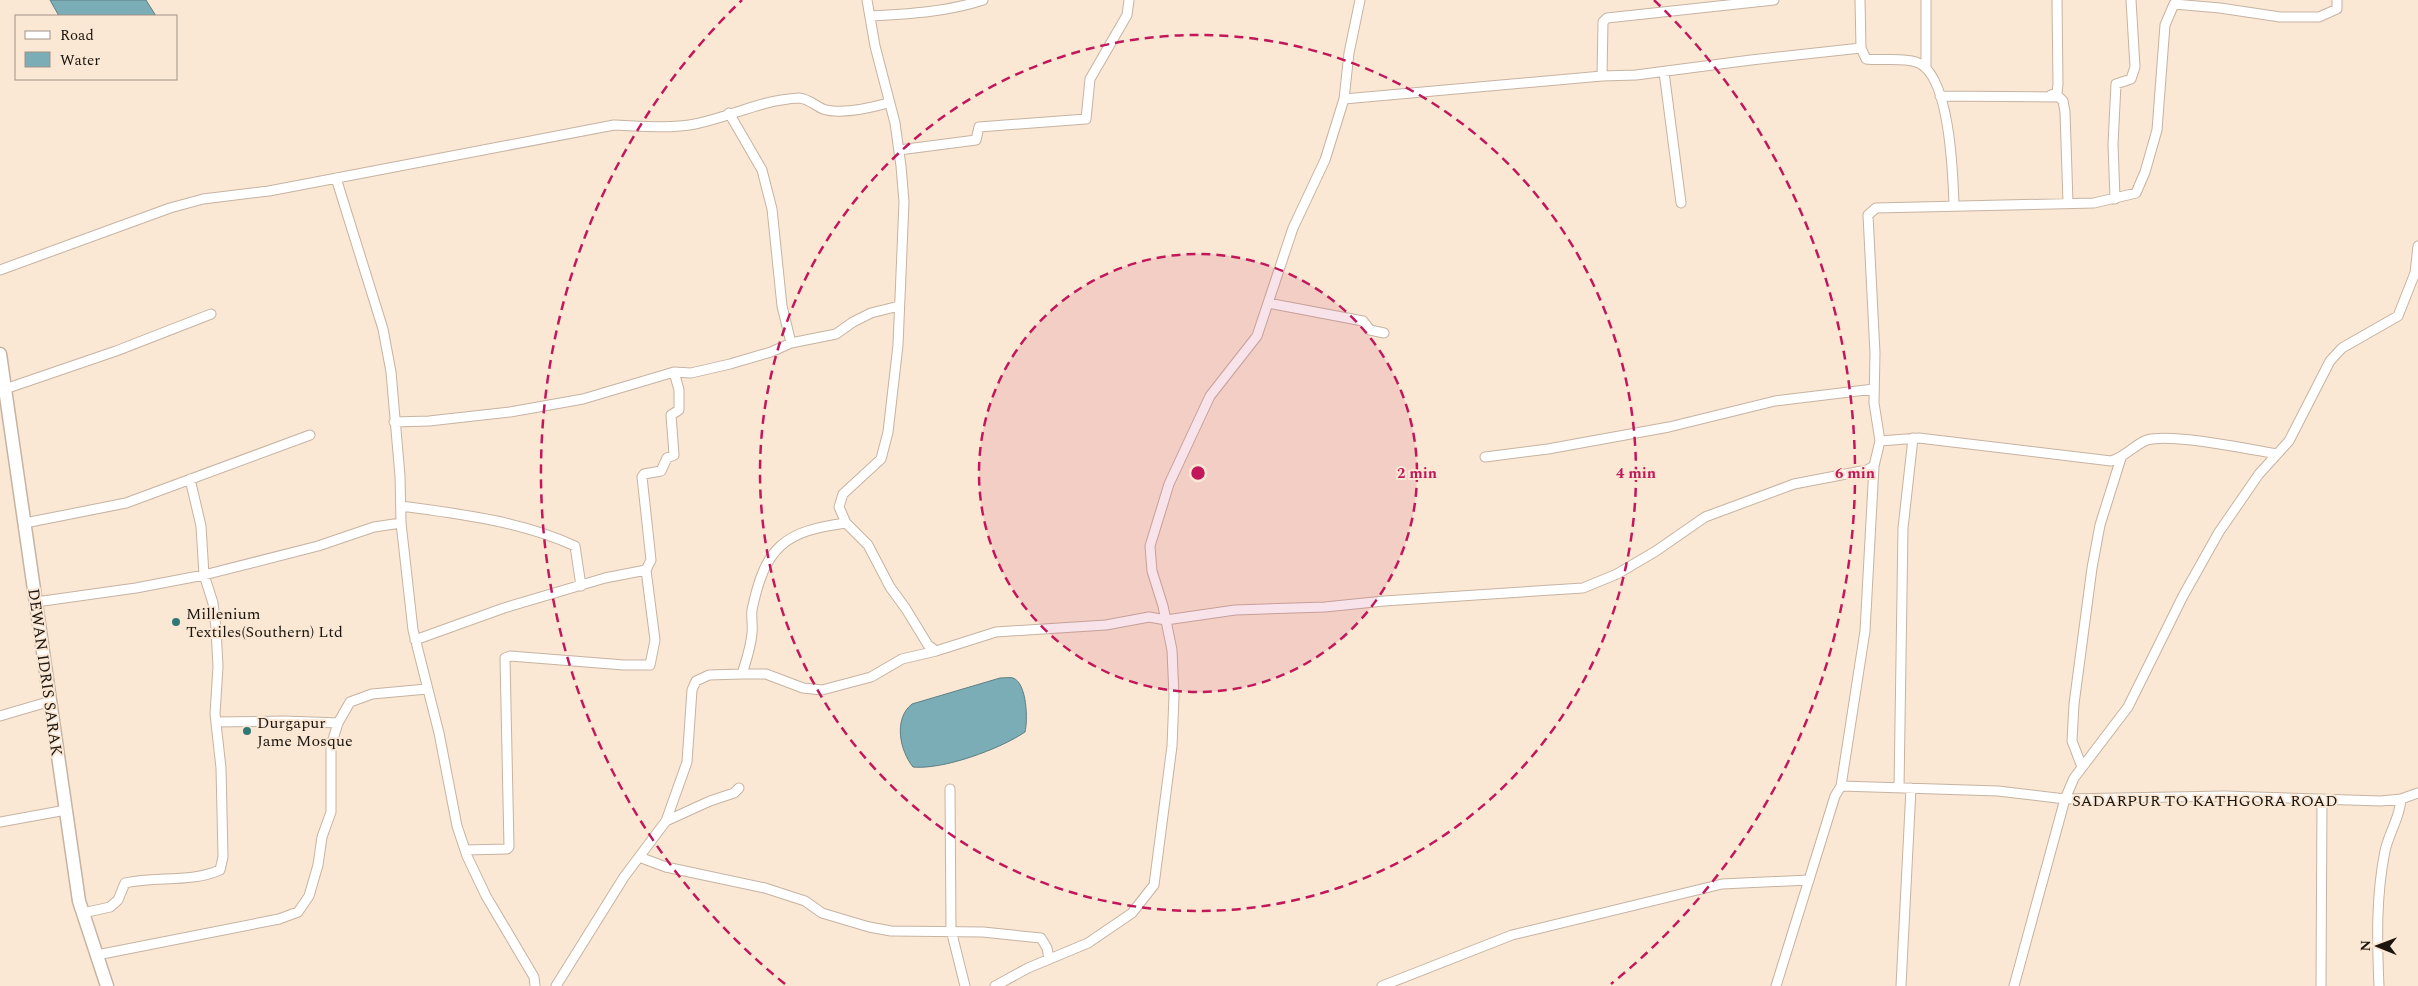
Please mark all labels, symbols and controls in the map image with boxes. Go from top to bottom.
legend [15,15,178,80]
text: Road [60,24,94,47]
text: Water [60,49,100,72]
text: 2 min [1397,462,1437,485]
text: 4 min [1616,462,1656,485]
text: 6 min [1835,462,1875,485]
centre of rings [1189,464,1207,482]
street label: DEWAN IDRIS SARAK [21,587,69,758]
place label: Millenium Textiles(Southern) Ltd [186,602,343,644]
marker: Millenium Textiles(Southern) Ltd [170,616,182,628]
place label: Durgapur Jame Mosque [257,711,353,753]
marker: Durgapur Jame Mosque [241,725,253,737]
street label: SADARPUR TO KATHGORA ROAD [2072,789,2338,813]
north arrow [2353,921,2403,971]
text: N [2355,940,2376,952]

